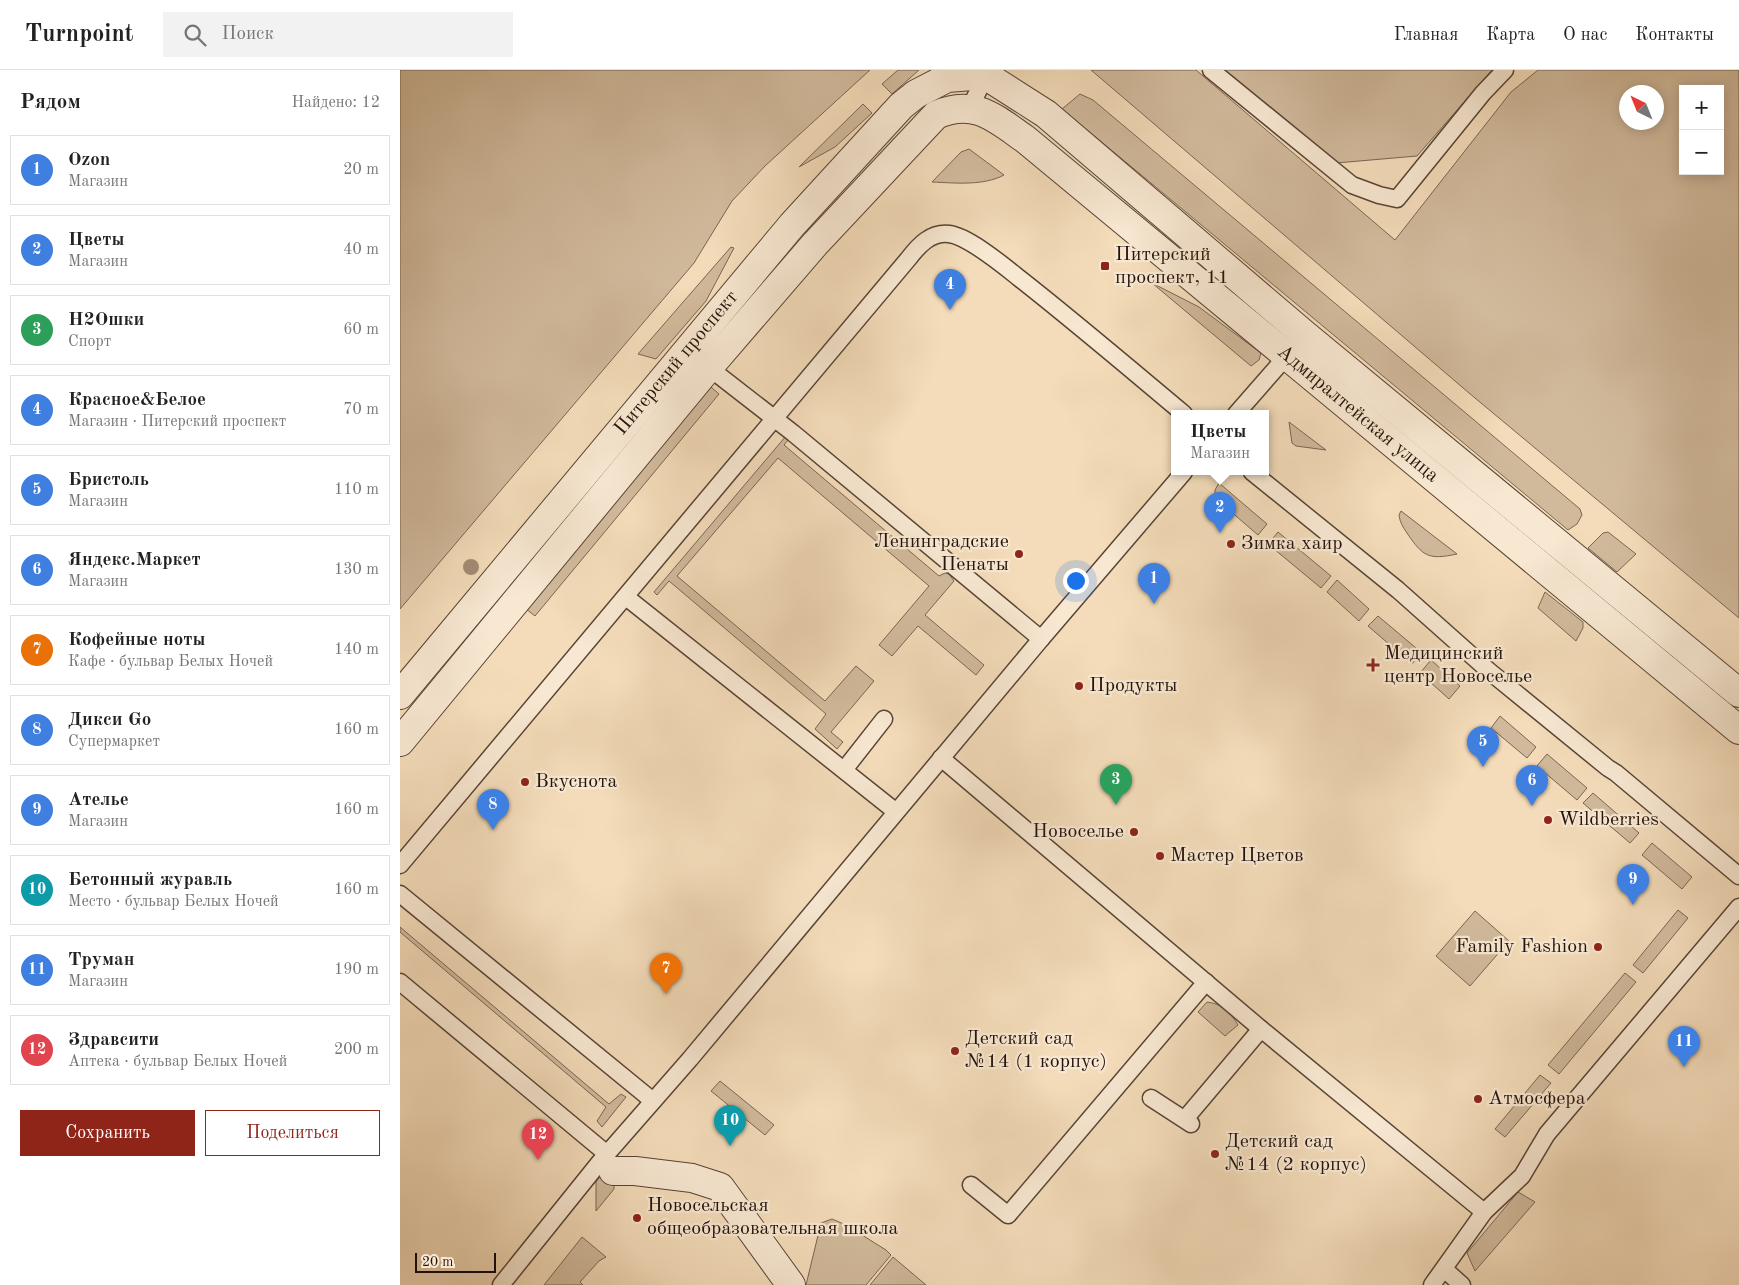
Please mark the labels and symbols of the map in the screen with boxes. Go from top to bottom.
north arrow [1619,85,1664,130]
place label: Питерский проспект, 11 [1115,245,1229,288]
marker: Питерский проспект, 11 [1099,260,1111,272]
pin: 4 [934,269,966,310]
street label: Питерский проспект [611,287,742,439]
street label: Адмиралтейская улица [1273,342,1442,487]
pin: 2 [1204,492,1236,533]
place label: Ленинградские Пенаты [874,532,1009,575]
place label: Зимка хаир [1241,534,1343,554]
marker: Зимка хаир [1225,538,1237,550]
marker: Ленинградские Пенаты [1013,548,1025,560]
pin: 1 [1138,563,1170,604]
your location [1063,568,1089,594]
place label: Медицинский центр Новоселье [1384,644,1532,687]
marker: Медицинский центр Новоселье [1366,658,1380,672]
place label: Продукты [1089,676,1178,696]
marker: Продукты [1073,680,1085,692]
pin: 5 [1467,726,1499,767]
pin: 3 [1100,764,1132,805]
pin: 6 [1516,765,1548,806]
place label: Вкуснота [535,772,618,792]
marker: Вкуснота [519,776,531,788]
pin: 8 [477,789,509,830]
place label: Wildberries [1558,810,1659,830]
marker: Wildberries [1542,814,1554,826]
place label: Новоселье [1032,822,1124,842]
marker: Новоселье [1128,826,1140,838]
place label: Мастер Цветов [1170,846,1304,866]
marker: Мастер Цветов [1154,850,1166,862]
pin: 9 [1617,864,1649,905]
place label: Family Fashion [1455,937,1588,957]
marker: Family Fashion [1592,941,1604,953]
pin: 7 [650,953,682,994]
pin: 11 [1668,1026,1700,1067]
place label: Детский сад №14 (1 корпус) [965,1029,1107,1072]
marker: Детский сад №14 (1 корпус) [949,1045,961,1057]
place label: Атмосфера [1488,1089,1586,1109]
marker: Атмосфера [1472,1093,1484,1105]
pin: 10 [714,1105,746,1146]
pin: 12 [522,1119,554,1160]
place label: Детский сад №14 (2 корпус) [1225,1132,1367,1175]
marker: Детский сад №14 (2 корпус) [1209,1148,1221,1160]
place label: Новосельская общеобразовательная школа [647,1196,899,1239]
marker: Новосельская общеобразовательная школа [631,1212,643,1224]
scale bar [415,1250,496,1273]

